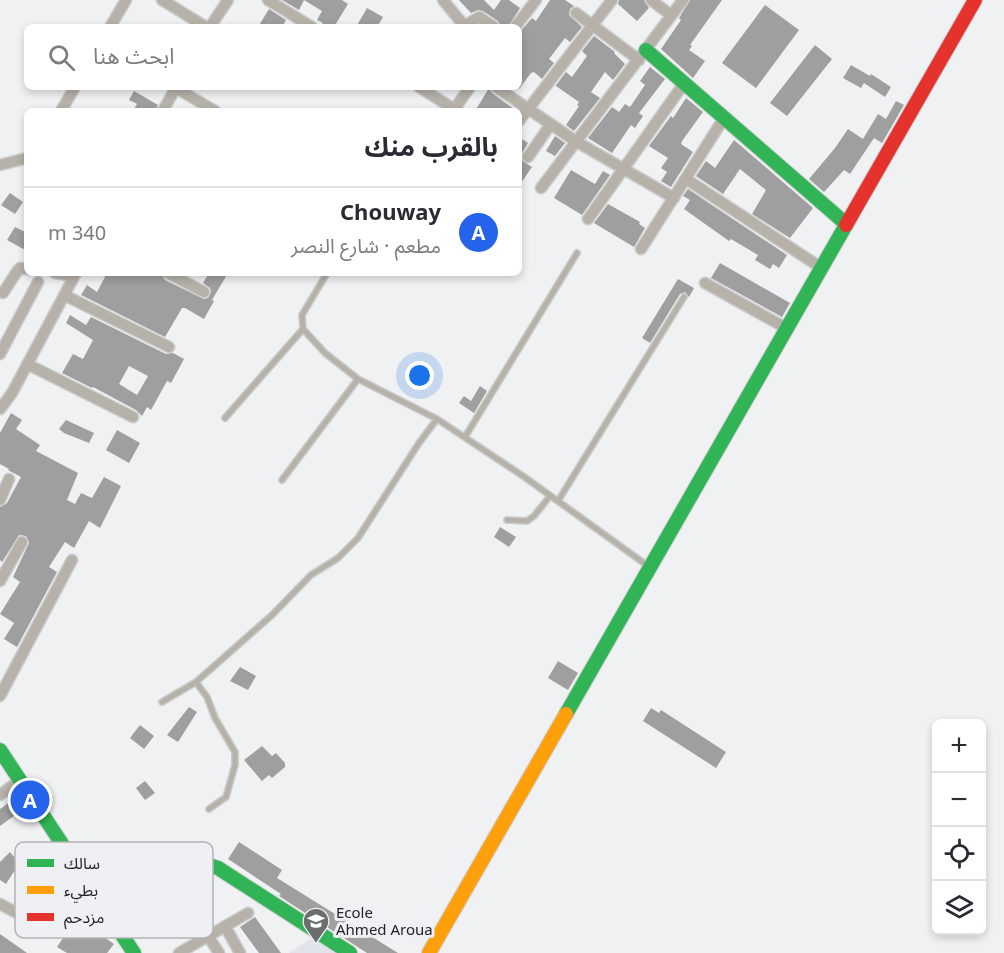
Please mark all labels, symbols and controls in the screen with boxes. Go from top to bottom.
search box [24,24,522,90]
text: ابحث هنا [93,40,175,70]
icon: search [45,41,78,74]
text: بالقرب منك [364,128,498,164]
text: Chouway [340,196,441,226]
text: 340 m [48,219,106,246]
text: A [472,219,485,246]
text: مطعم · شارع النصر [291,232,441,259]
your location [405,361,434,390]
map controls [932,719,986,935]
button: + [932,719,986,773]
button: − [932,773,986,827]
pin: A [10,778,50,822]
button: locate [932,827,986,881]
legend [15,842,213,938]
text: سالك [64,852,100,874]
text: بطيء [64,879,98,903]
button: layers [932,881,986,935]
place label: Ecole Ahmed Aroua [336,902,433,939]
text: مزدحم [64,906,104,930]
school or university icon: Ecole Ahmed Aroua [301,906,331,944]

